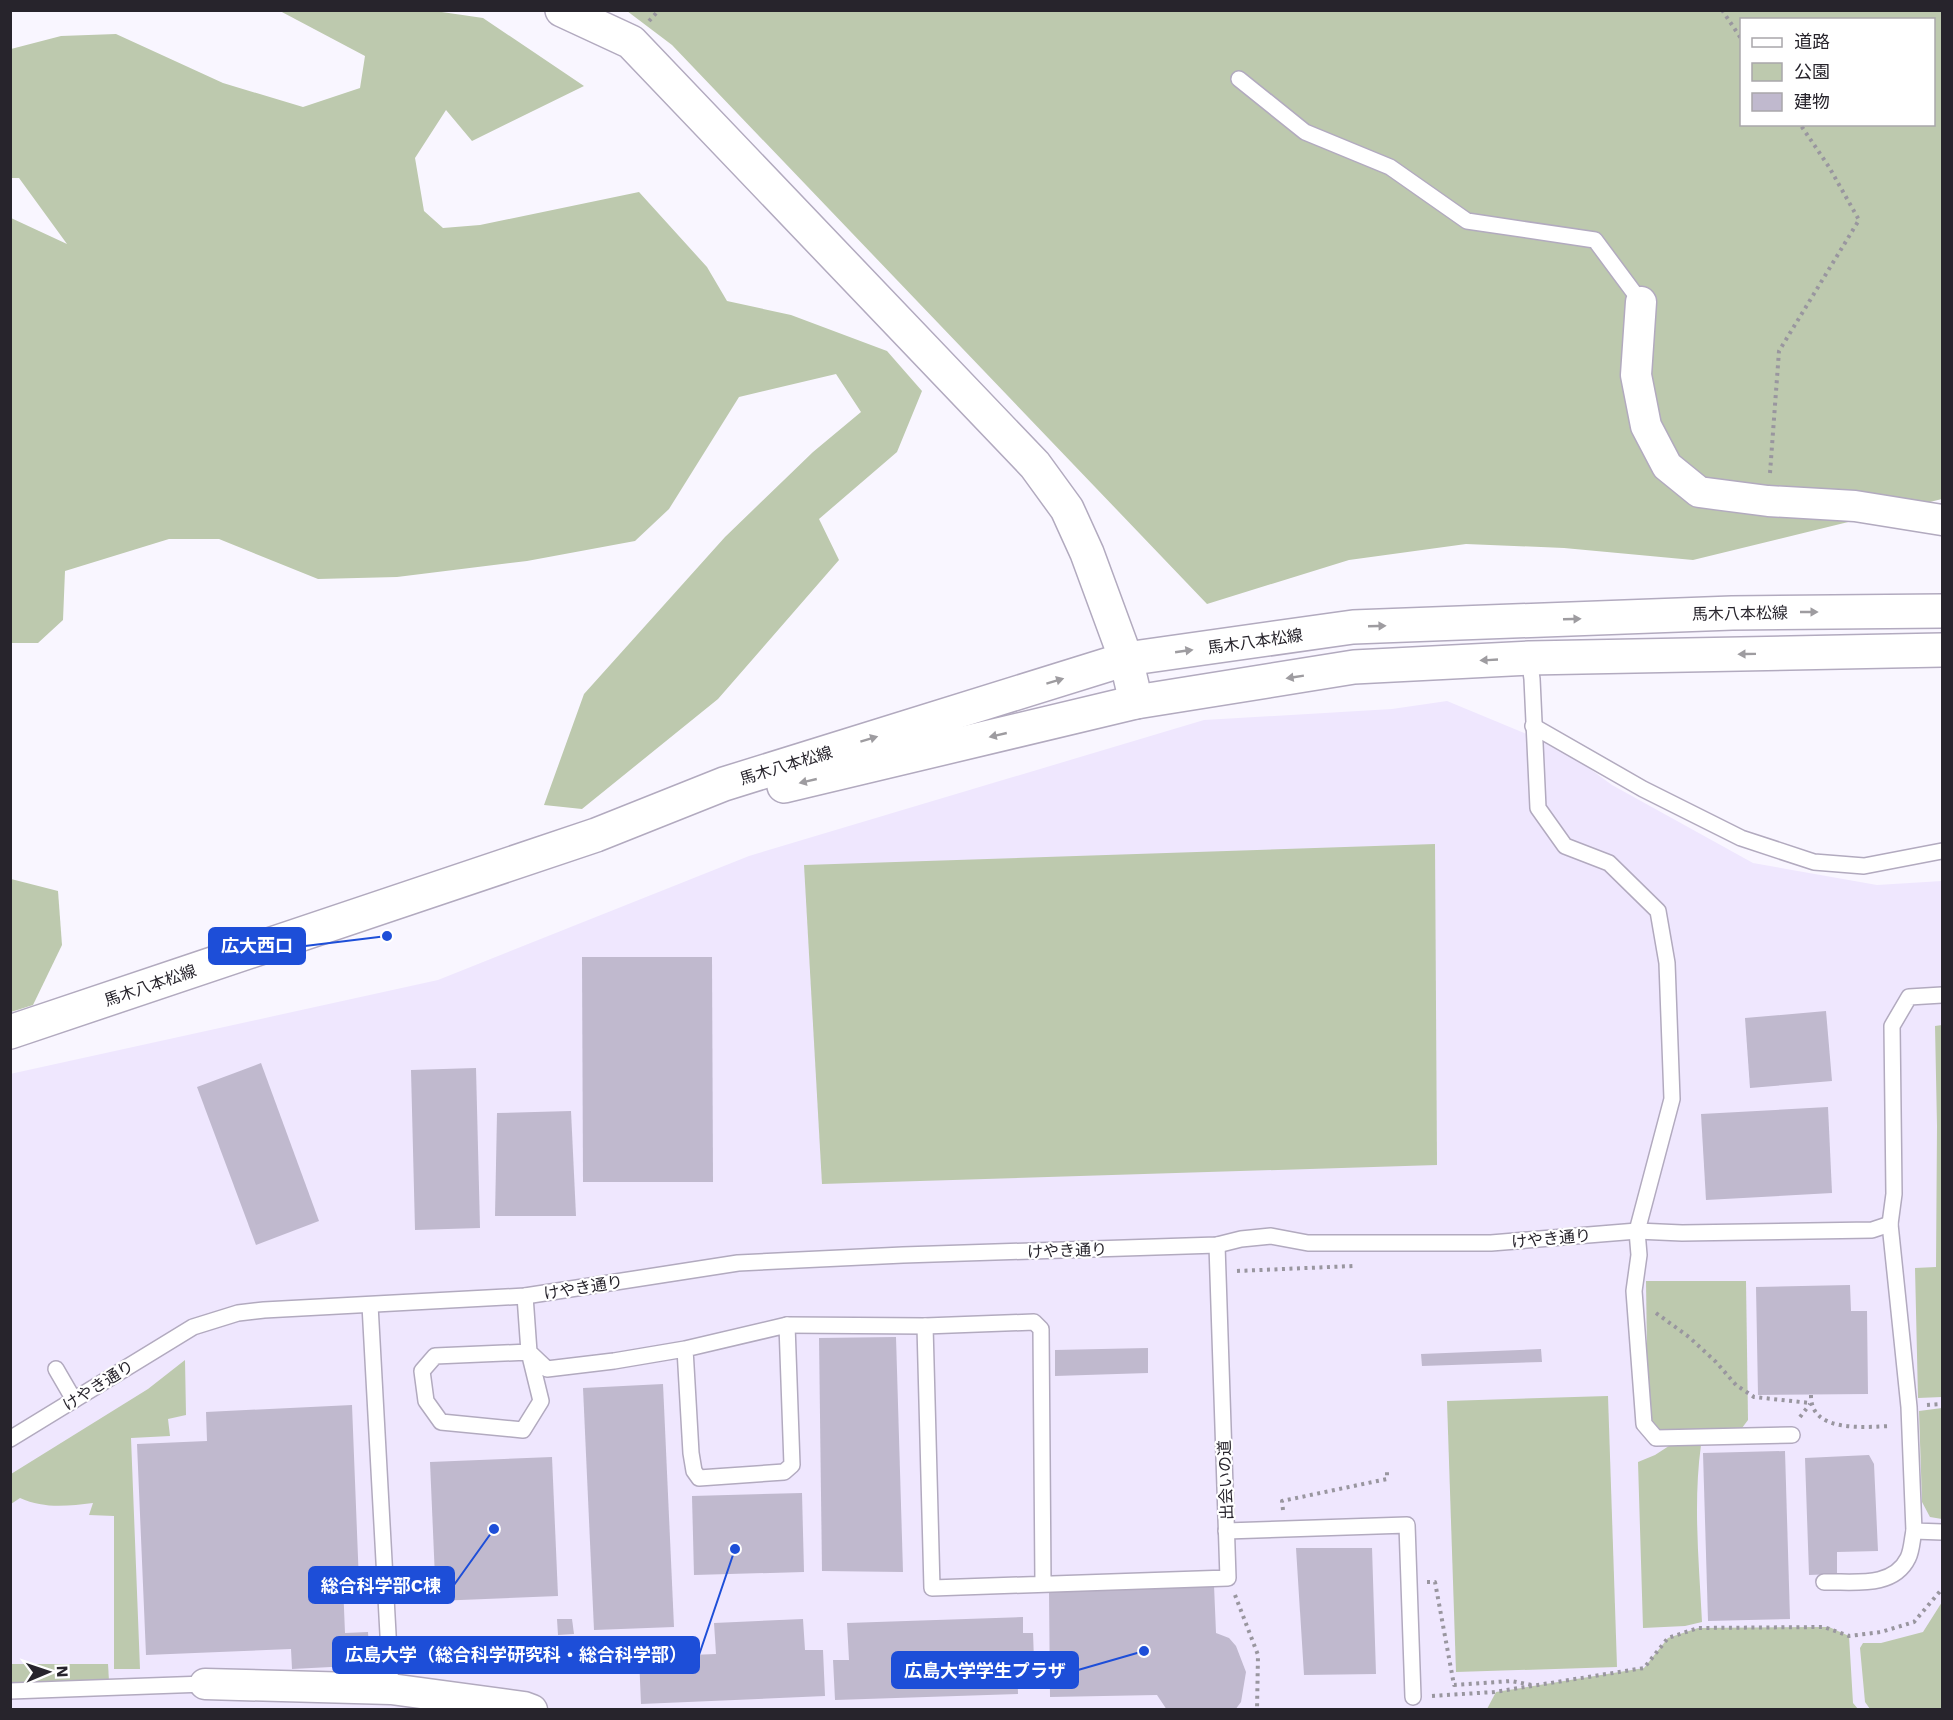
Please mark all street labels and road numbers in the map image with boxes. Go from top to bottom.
street label: 馬木八本松線 [1692,603,1788,624]
street label: 馬木八本松線 [1206,625,1304,658]
street label: 馬木八本松線 [737,742,835,789]
street label: 馬木八本松線 [102,961,199,1010]
street label: けやき通り [1510,1226,1592,1251]
street label: けやき通り [1027,1240,1107,1261]
street label: けやき通り [542,1272,624,1303]
street label: けやき通り [59,1356,137,1415]
street label: 出会いの道 [1215,1440,1236,1520]

